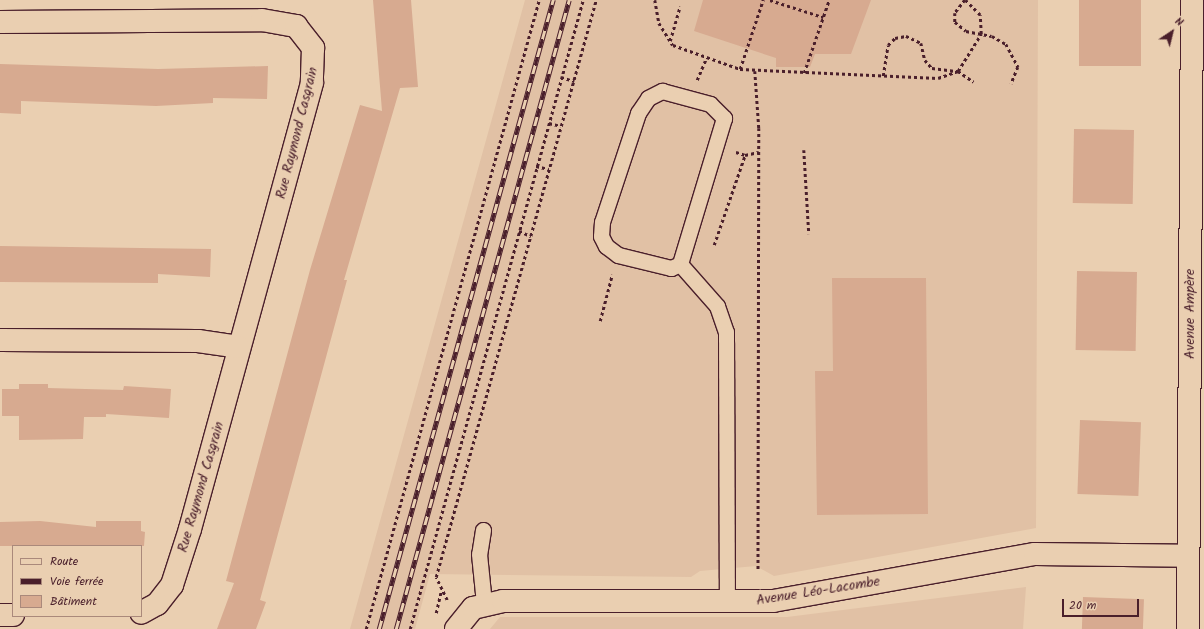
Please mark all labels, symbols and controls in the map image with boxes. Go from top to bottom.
north arrow [1152,12,1192,52]
text: N [1171,13,1187,32]
street label: Rue Raymond Casgrain [272,65,322,201]
street label: Avenue Ampère [1182,269,1198,359]
street label: Rue Raymond Casgrain [174,420,228,554]
legend [12,545,142,617]
text: Route [50,552,78,571]
text: Voie ferrée [50,572,103,591]
street label: Avenue Léo-Lacombe [755,573,881,609]
scale bar [1064,591,1141,617]
text: Bâtiment [50,592,97,611]
text: 20 m [1069,596,1096,615]

